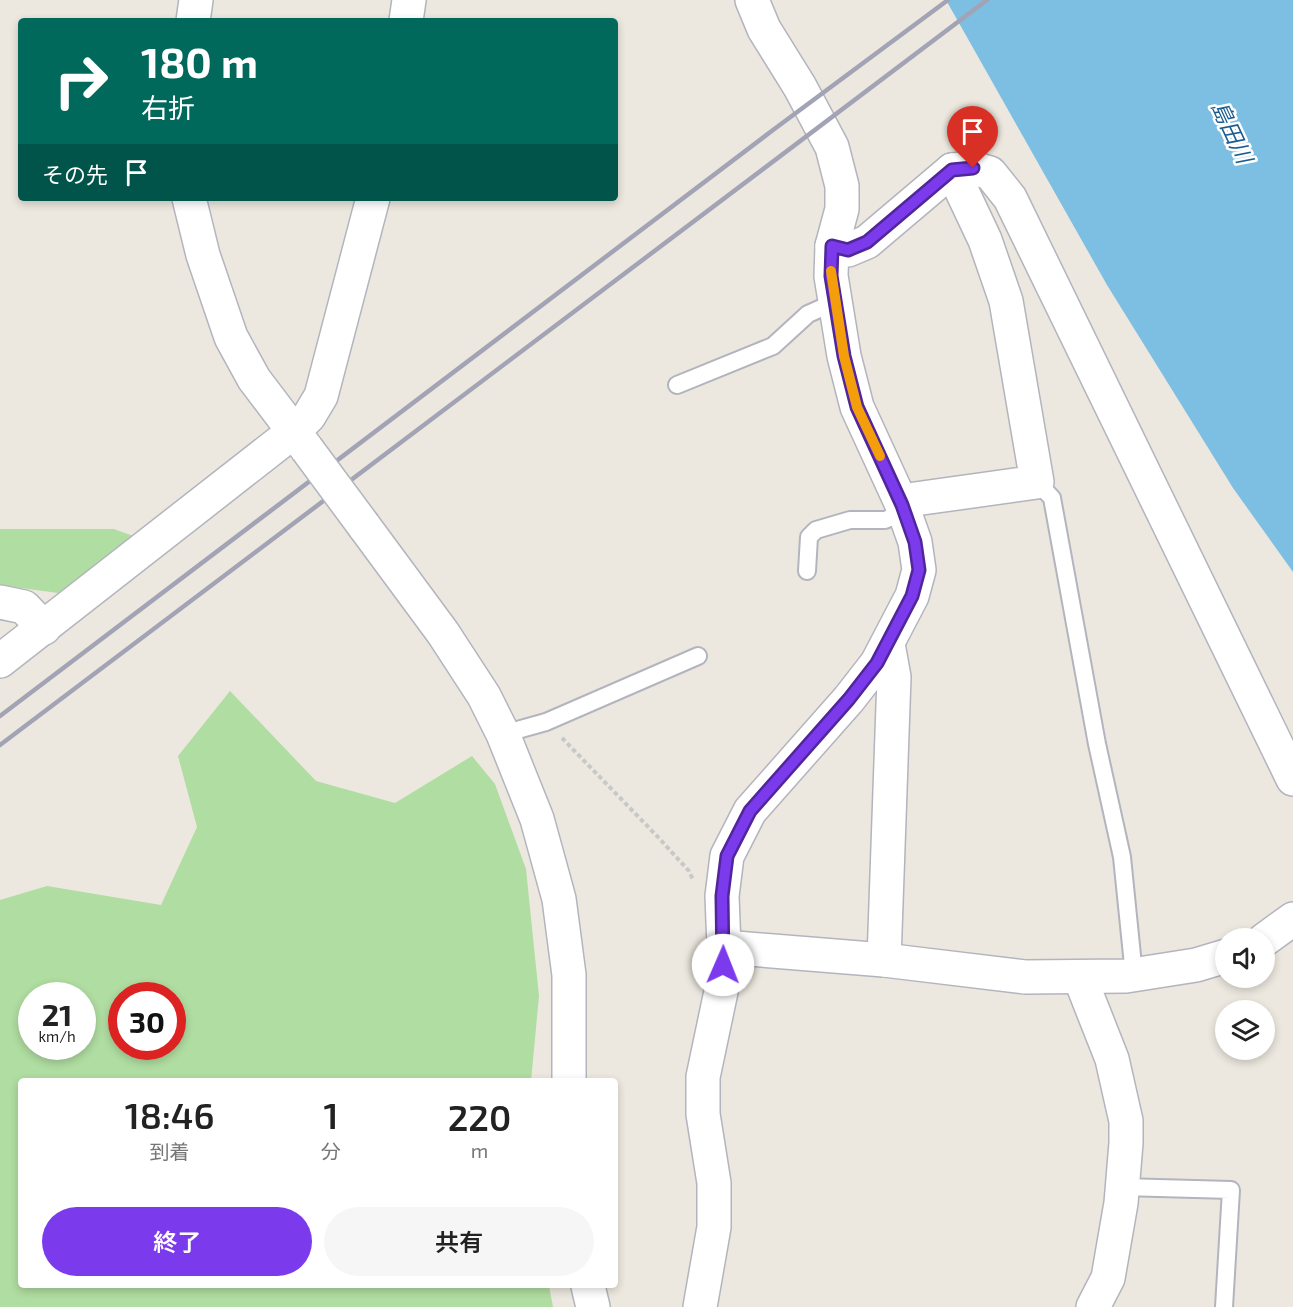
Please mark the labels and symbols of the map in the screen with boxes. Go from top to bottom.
water label: 島田川 [1207,96,1259,169]
pin [947,106,998,168]
position arrow [691,933,755,997]
speed limit sign: 30 [108,982,186,1060]

